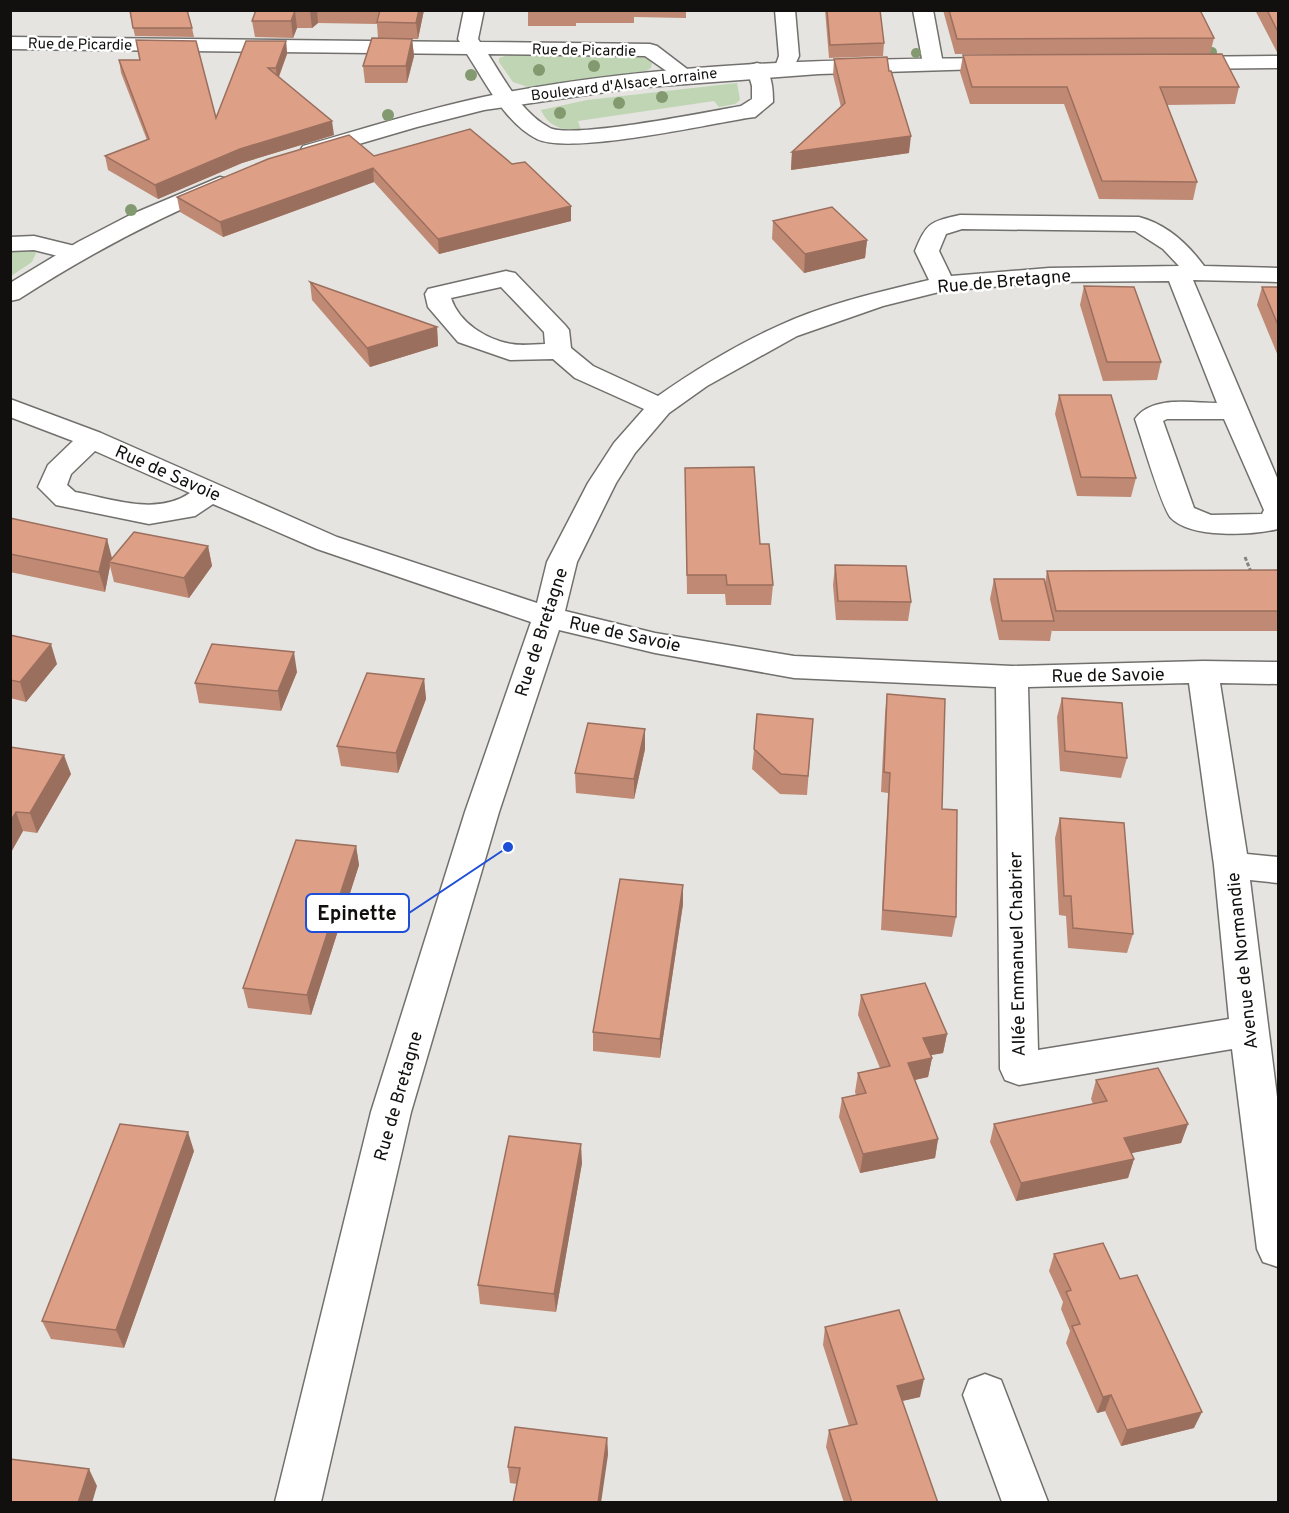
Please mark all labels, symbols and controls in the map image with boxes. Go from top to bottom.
street label: Rue de Picardie [28,35,132,56]
street label: Rue de Picardie [532,41,636,62]
street label: Boulevard d'Alsace Lorraine [530,65,719,106]
street label: Rue de Bretagne [936,265,1072,300]
street label: Rue de Savoie [111,441,224,508]
street label: Rue de Bretagne [511,565,574,700]
street label: Rue de Savoie [567,612,683,658]
street label: Rue de Savoie [1051,664,1165,689]
street label: Allée Emmanuel Chabrier [1005,851,1032,1057]
street label: Avenue de Normandie [1223,871,1264,1051]
callout: Epinette [306,894,409,932]
text: Epinette [317,902,397,928]
street label: Rue de Bretagne [370,1029,429,1164]

